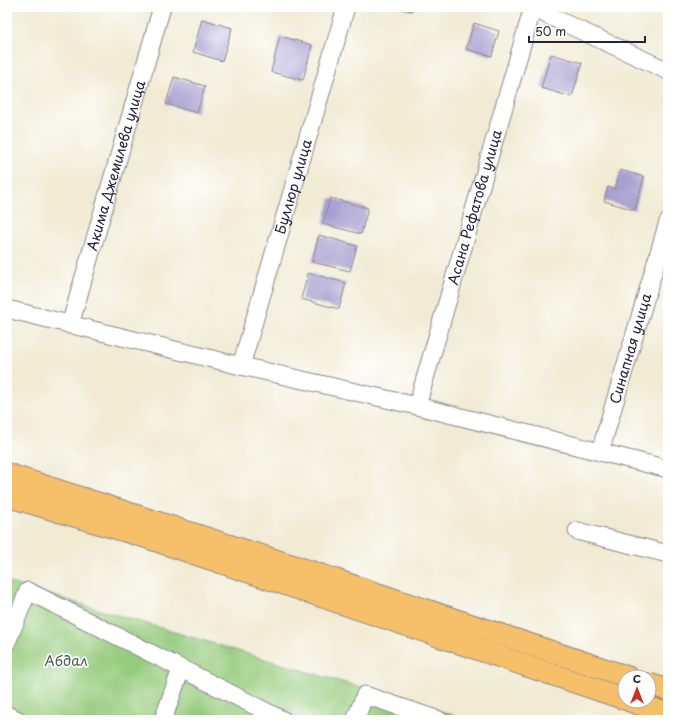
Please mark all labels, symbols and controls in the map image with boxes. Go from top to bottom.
scale bar [529,18,645,44]
text: 50 m [535,22,566,40]
street label: Акима Джемилева улица [81,78,150,253]
street label: Асана Рефатова улица [442,127,507,287]
street label: Буллюр улица [269,136,317,236]
street label: Синапная улица [604,290,656,406]
park label: Абдал [45,650,87,671]
north arrow [617,669,657,709]
text: С [633,670,641,687]

